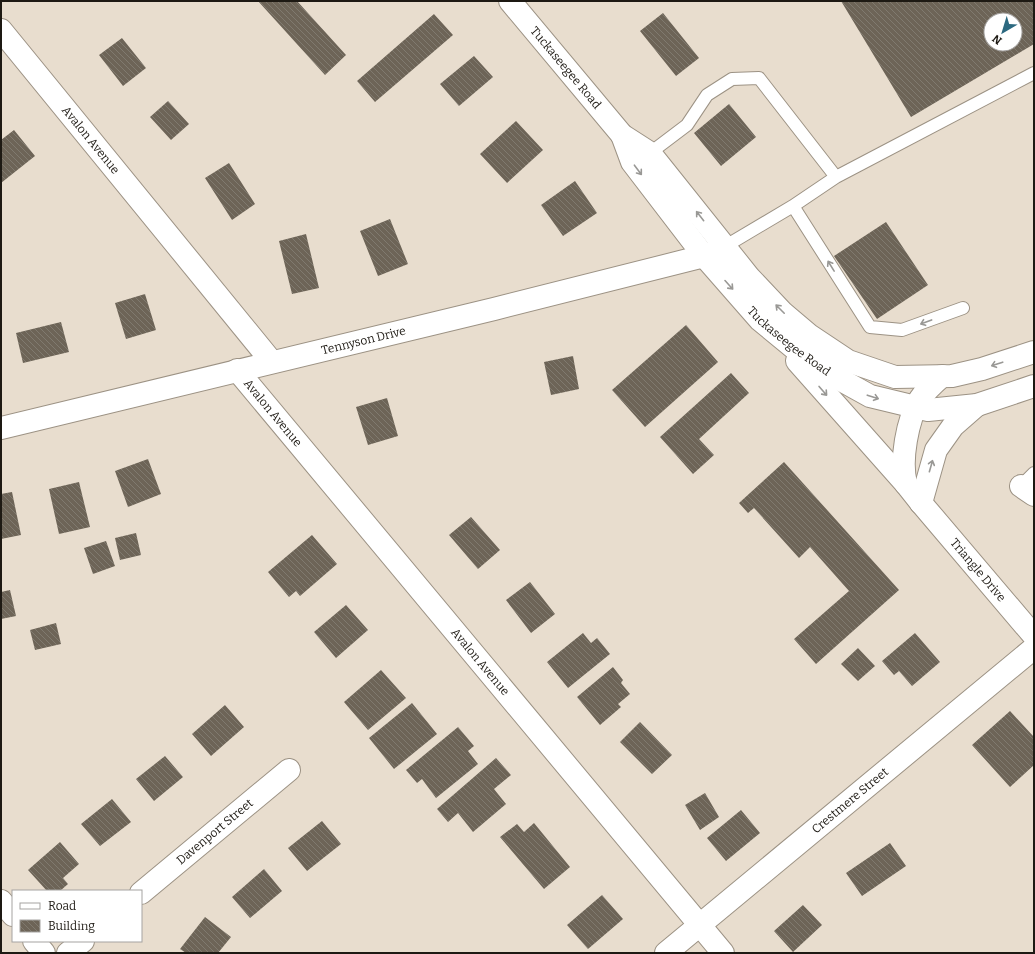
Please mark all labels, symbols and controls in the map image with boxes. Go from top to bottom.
north arrow [983,12,1023,52]
street label: Tuckaseegee Road [528,24,604,112]
text: N [989,31,1005,47]
street label: Avalon Avenue [59,103,123,177]
one-way arrow [634,164,642,175]
one-way arrow [695,211,704,222]
one-way arrow [827,260,835,272]
one-way arrow [725,280,734,290]
street label: Tuckaseegee Road [745,304,833,379]
one-way arrow [775,304,784,314]
one-way arrow [920,318,932,326]
street label: Tennyson Drive [320,324,407,357]
one-way arrow [991,361,1004,368]
street label: Avalon Avenue [241,377,305,449]
one-way arrow [818,386,828,396]
one-way arrow [866,393,878,401]
one-way arrow [928,460,935,473]
street label: Triangle Drive [947,536,1009,604]
street label: Avalon Avenue [448,625,512,698]
street label: Crestmere Street [809,764,892,836]
street label: Davenport Street [174,795,256,867]
legend [12,890,142,942]
text: Road [48,899,76,913]
text: Building [48,919,95,933]

